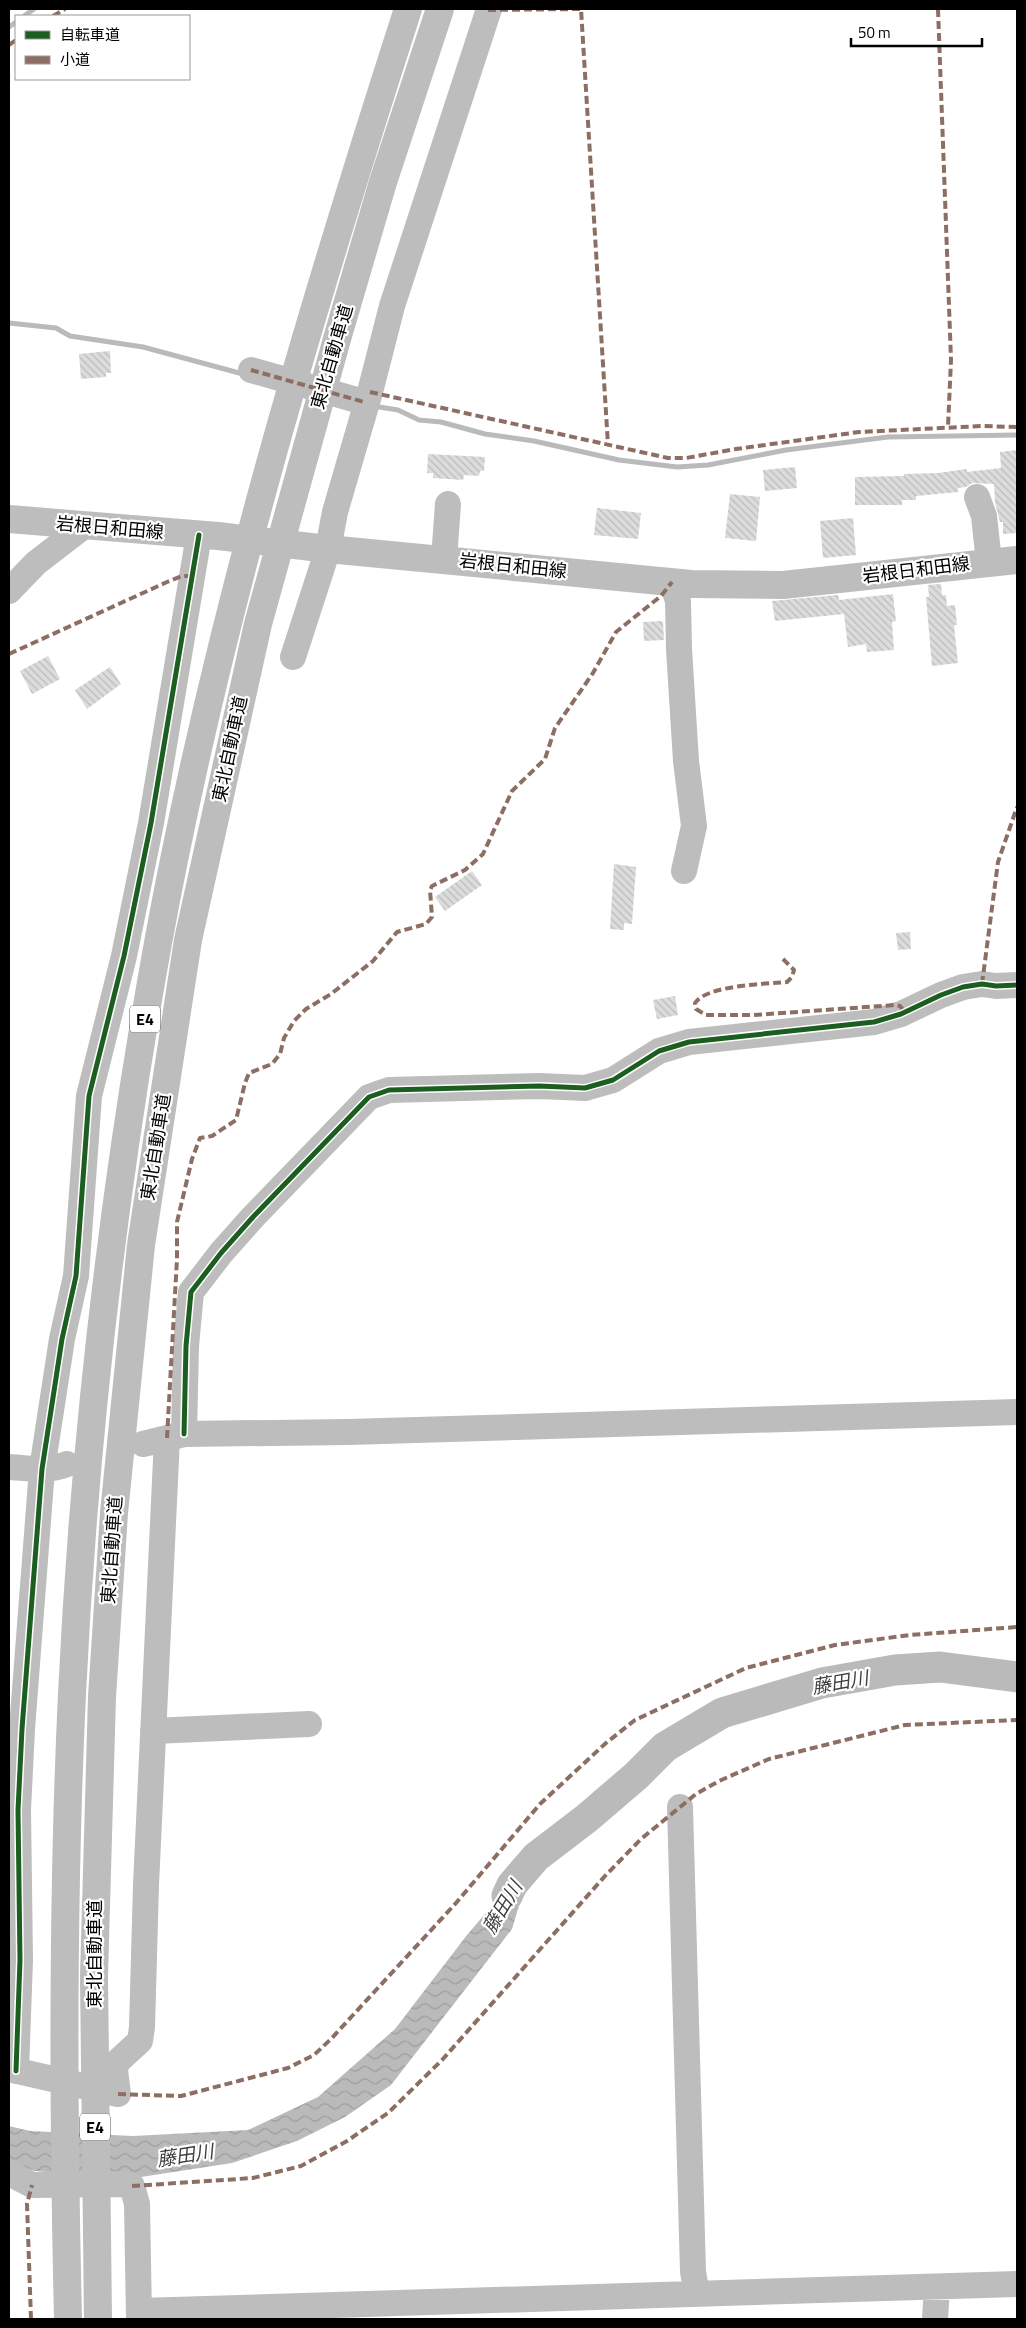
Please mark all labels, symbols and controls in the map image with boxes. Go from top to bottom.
legend [15,15,190,80]
scale bar [851,15,982,47]
text: 50 m [858,21,891,44]
text: 自転車道 [60,23,120,46]
text: 小道 [60,48,90,71]
street label: 東北自動車道 [304,301,359,412]
street label: 岩根日和田線 [55,509,165,546]
street label: 岩根日和田線 [458,546,568,585]
street label: 岩根日和田線 [861,550,971,589]
street label: 東北自動車道 [205,693,254,805]
road number: E4 [130,1006,160,1032]
street label: 東北自動車道 [134,1091,177,1202]
street label: 東北自動車道 [94,1495,129,1605]
water label: 藤田川 [809,1662,872,1701]
water label: 藤田川 [474,1873,530,1939]
street label: 東北自動車道 [81,1900,108,2008]
road number: E4 [80,2114,110,2140]
water label: 藤田川 [154,2135,217,2173]

